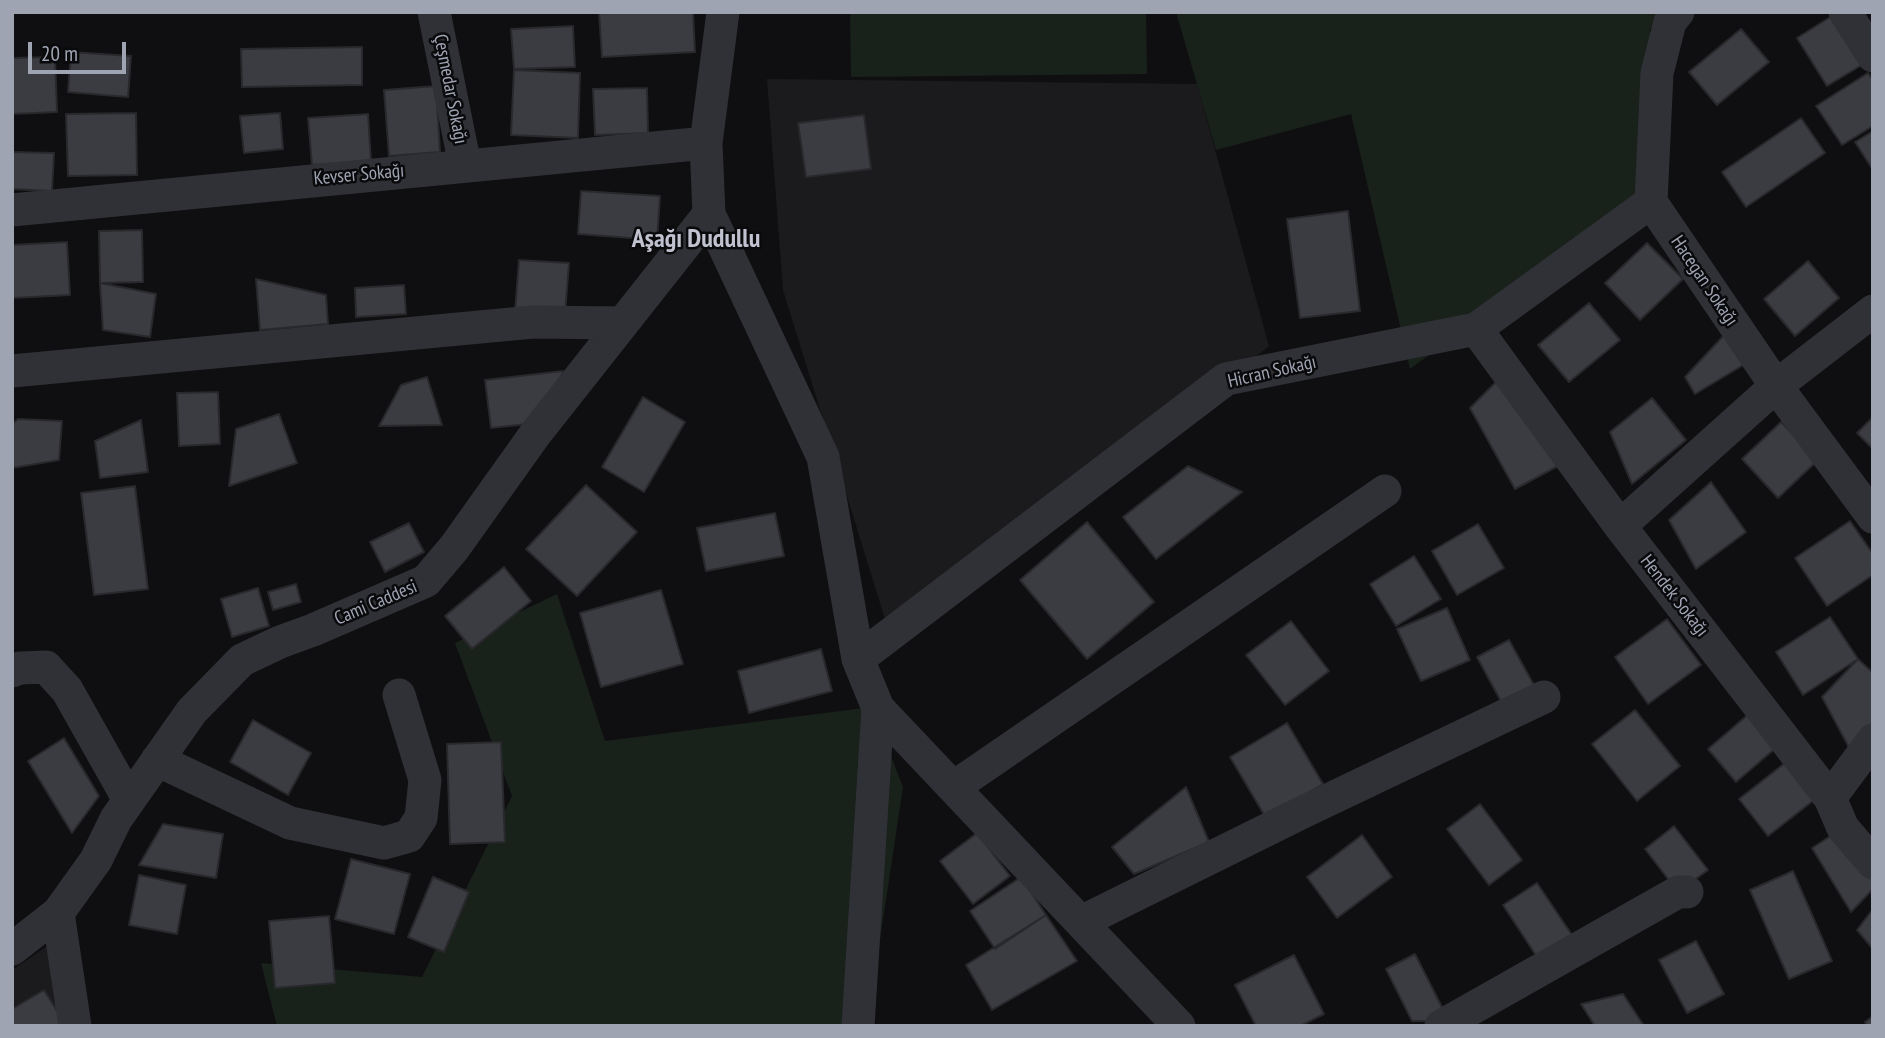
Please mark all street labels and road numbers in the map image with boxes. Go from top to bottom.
street label: Çeşmedar Sokağı [428,32,472,146]
street label: Kevser Sokağı [313,160,405,190]
street label: Hacegan Sokağı [1666,232,1742,330]
street label: Hicran Sokağı [1226,351,1318,393]
street label: Hendek Sokağı [1635,551,1713,641]
street label: Cami Caddesi [331,575,421,631]

